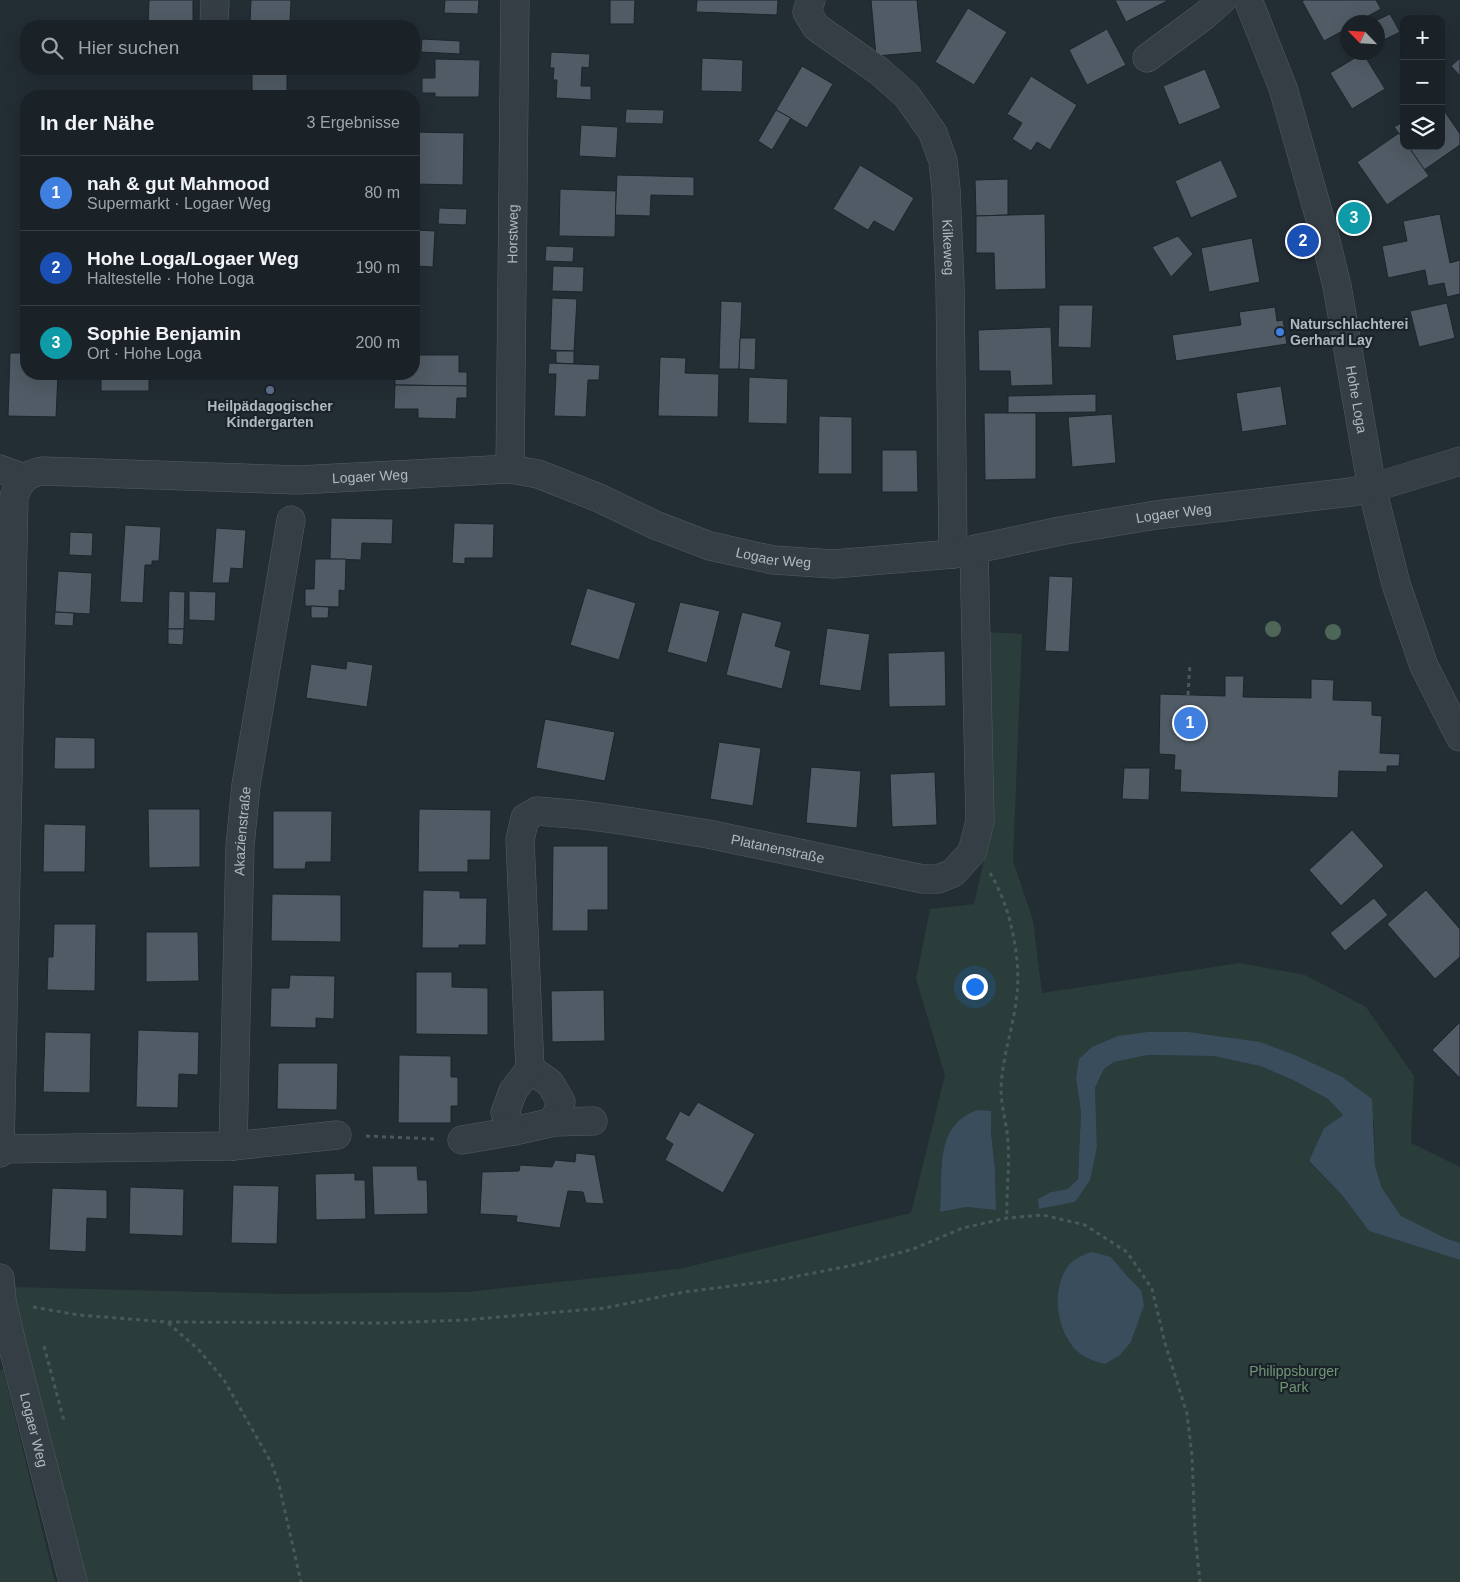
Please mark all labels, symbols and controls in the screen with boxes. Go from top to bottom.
north arrow [1340,15,1385,60]
map controls [1400,15,1445,150]
button: + [1400,15,1445,60]
search box [20,20,420,75]
icon: search [38,34,66,62]
text: Hier suchen [78,37,179,58]
button: − [1400,60,1445,105]
button: layers [1400,105,1445,150]
text: In der Nähe [40,111,154,134]
text: 3 Ergebnisse [307,114,400,131]
text: nah & gut Mahmood [87,173,270,194]
text: 1 [52,184,60,201]
text: 80 m [364,184,400,201]
text: Supermarkt · Logaer Weg [87,195,271,212]
pin: 3 [1338,199,1370,237]
street label: Horstweg [504,204,521,264]
street label: Kilkeweg [939,219,958,276]
pin: 2 [1287,222,1319,260]
text: Hohe Loga/Logaer Weg [87,248,299,269]
text: 2 [52,259,60,276]
text: 190 m [356,259,400,276]
text: Haltestelle · Hohe Loga [87,270,254,287]
place label: Naturschlachterei Gerhard Lay [1290,316,1408,348]
text: Sophie Benjamin [87,323,241,344]
marker: Naturschlachterei Gerhard Lay [1274,326,1286,338]
text: 3 [52,334,60,351]
text: 200 m [356,334,400,351]
text: Ort · Hohe Loga [87,345,202,362]
street label: Hohe Loga [1343,364,1370,435]
marker: Heilpädagogischer Kindergarten [264,384,276,396]
place label: Heilpädagogischer Kindergarten [207,398,333,430]
street label: Logaer Weg [331,466,408,486]
street label: Logaer Weg [1135,501,1212,526]
street label: Logaer Weg [734,544,812,570]
pin: 1 [1174,704,1206,742]
street label: Akazienstraße [231,786,254,876]
street label: Platanenstraße [730,831,826,866]
your location [962,974,988,1000]
park label: Philippsburger Park [1249,1363,1339,1395]
street label: Logaer Weg [17,1391,51,1469]

